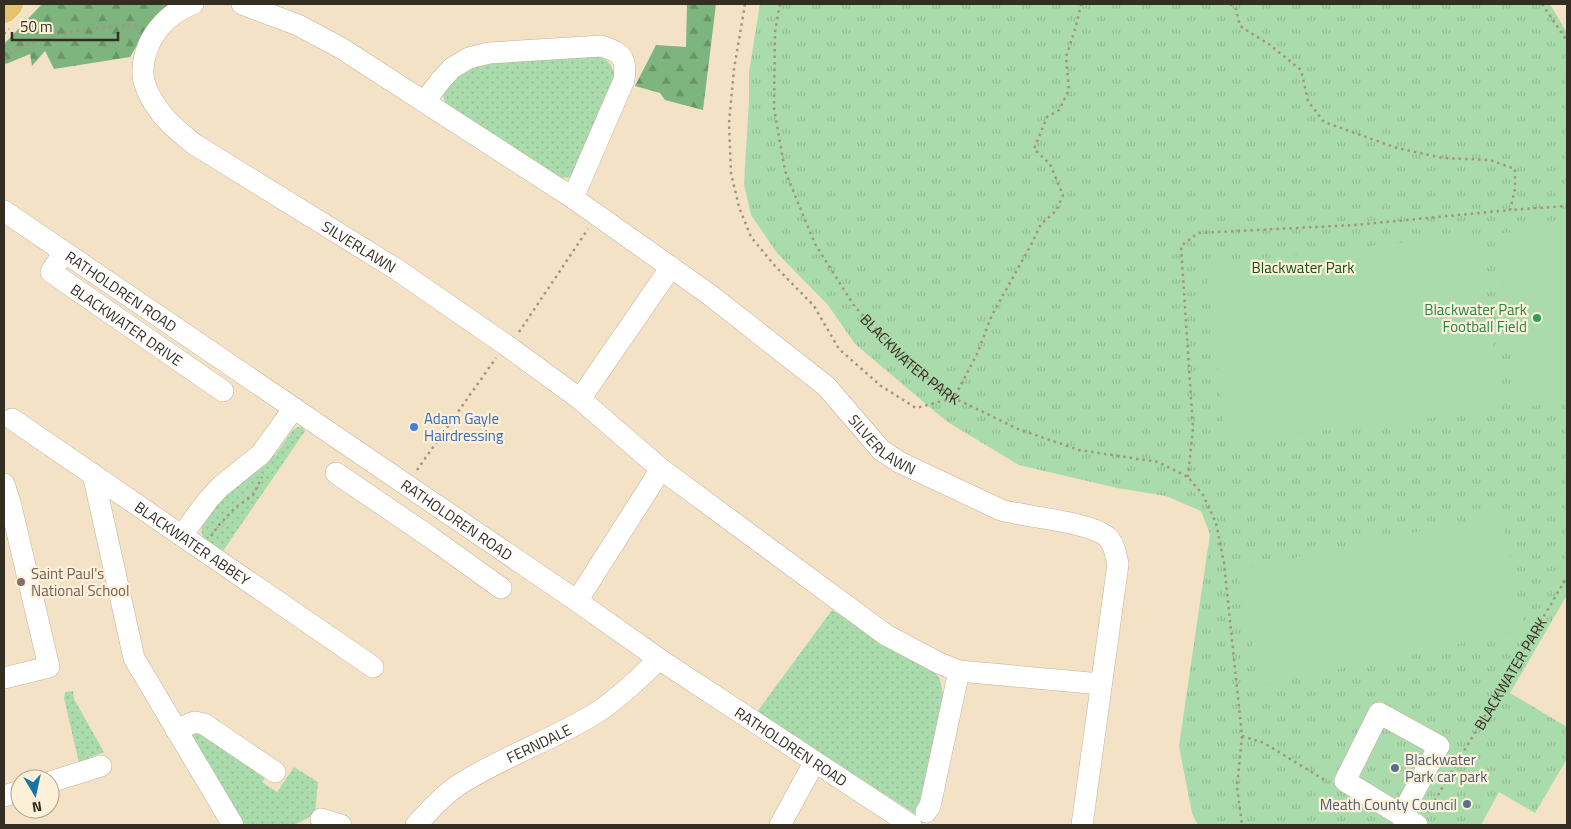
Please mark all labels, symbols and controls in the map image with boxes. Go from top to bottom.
scale bar [12,10,119,42]
text: 50 m [20,15,53,38]
street label: SILVERLAWN [318,214,401,278]
street label: RATHOLDREN ROAD [61,245,182,337]
park label: Blackwater Park [1252,256,1354,279]
street label: BLACKWATER DRIVE [66,278,187,371]
place label: Blackwater Park Football Field [1424,298,1527,338]
street label: BLACKWATER PARK [855,308,964,411]
marker: Blackwater Park Football Field [1531,312,1543,324]
place label: Adam Gayle Hairdressing [424,407,504,447]
street label: SILVERLAWN [843,409,920,480]
marker: Adam Gayle Hairdressing [408,421,420,433]
street label: RATHOLDREN ROAD [396,473,518,566]
street label: BLACKWATER ABBEY [130,495,255,591]
place label: Saint Paul's National School [31,562,130,602]
marker: Saint Paul's National School [15,576,27,588]
street label: BLACKWATER PARK [1468,612,1552,734]
street label: RATHOLDREN ROAD [730,701,852,792]
street label: FERNDALE [502,718,575,768]
place label: Blackwater Park car park [1405,748,1487,788]
marker: Blackwater Park car park [1389,762,1401,774]
north arrow [10,769,60,819]
place label: Meath County Council [1320,793,1457,816]
text: N [31,796,44,818]
marker: Meath County Council [1461,798,1473,810]

